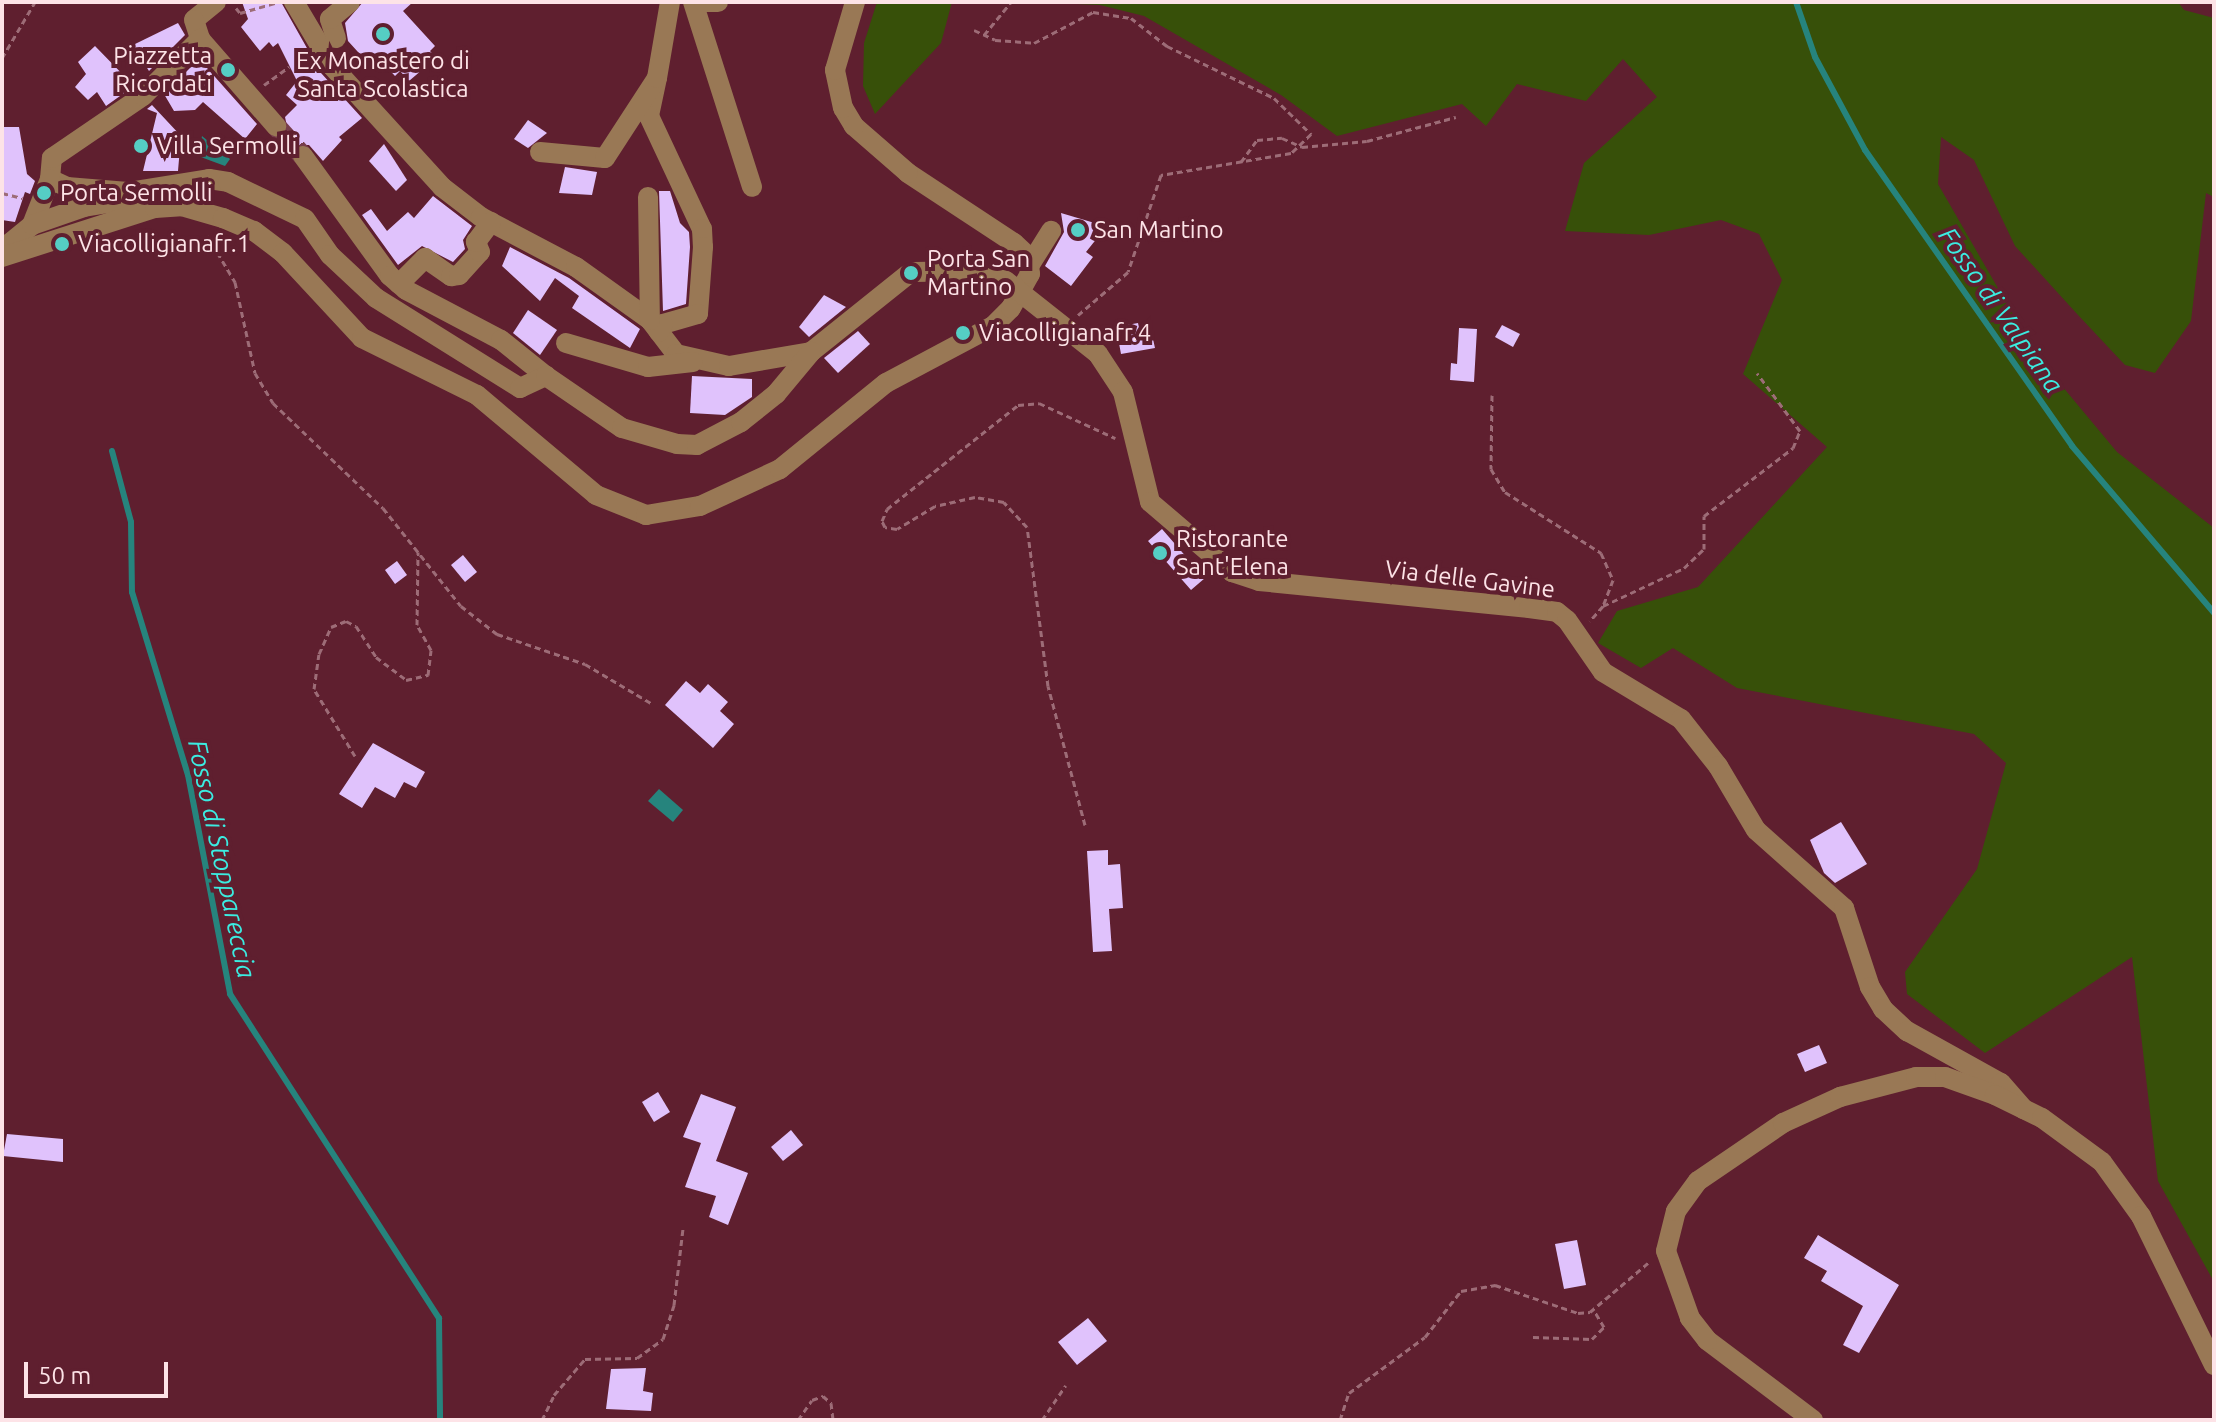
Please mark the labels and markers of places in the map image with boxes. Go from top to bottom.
marker: Ex Monastero di Santa Scolastica [374,25,392,43]
place label: Piazzetta Ricordati [113,42,212,98]
place label: Ex Monastero di Santa Scolastica [296,47,470,103]
marker: Piazzetta Ricordati [219,61,237,79]
place label: Villa Sermolli [157,132,297,160]
marker: Villa Sermolli [132,137,150,155]
place label: Porta Sermolli [60,179,213,207]
marker: Porta Sermolli [35,184,53,202]
place label: San Martino [1094,216,1223,244]
marker: San Martino [1069,221,1087,239]
place label: Viacolligianafr.1 [78,230,250,258]
marker: Viacolligianafr.1 [53,235,71,253]
place label: Porta San Martino [927,245,1030,301]
marker: Porta San Martino [902,264,920,282]
place label: Viacolligianafr.4 [979,319,1151,347]
marker: Viacolligianafr.4 [954,324,972,342]
place label: Ristorante Sant'Elena [1176,525,1289,581]
marker: Ristorante Sant'Elena [1151,544,1169,562]

